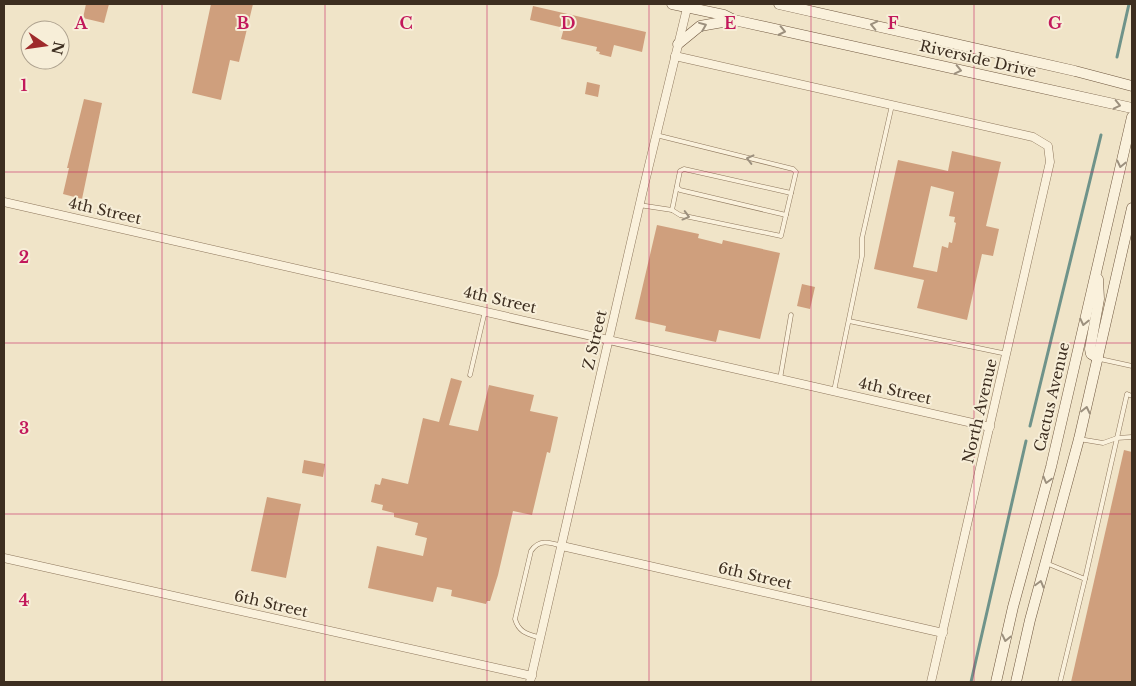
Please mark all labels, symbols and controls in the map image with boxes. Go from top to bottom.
text: A [74,13,89,33]
text: B [237,13,250,33]
text: C [399,13,413,33]
text: D [561,13,575,33]
text: E [724,13,736,33]
text: F [887,13,899,33]
text: G [1048,13,1062,33]
north arrow [20,20,70,70]
one-way arrow [869,20,878,31]
one-way arrow [698,22,707,32]
one-way arrow [777,25,786,36]
street label: Riverside Drive [918,36,1038,81]
text: N [47,39,68,56]
one-way arrow [954,64,963,75]
text: 1 [21,75,28,95]
one-way arrow [1112,99,1121,110]
one-way arrow [745,154,754,165]
one-way arrow [1116,160,1127,168]
street label: 4th Street [67,193,144,228]
one-way arrow [682,210,690,220]
text: 2 [19,247,29,267]
street label: 4th Street [462,282,539,317]
street label: Z Street [578,308,611,372]
one-way arrow [1079,318,1090,327]
street label: Cactus Avenue [1030,340,1073,453]
street label: North Avenue [958,357,1001,465]
street label: 4th Street [857,373,934,408]
one-way arrow [1080,405,1091,414]
text: 3 [19,418,29,438]
one-way arrow [1042,476,1053,485]
street label: 6th Street [716,558,794,593]
one-way arrow [1034,579,1045,588]
street label: 6th Street [232,586,310,621]
text: 4 [19,590,29,610]
one-way arrow [1001,633,1012,642]

